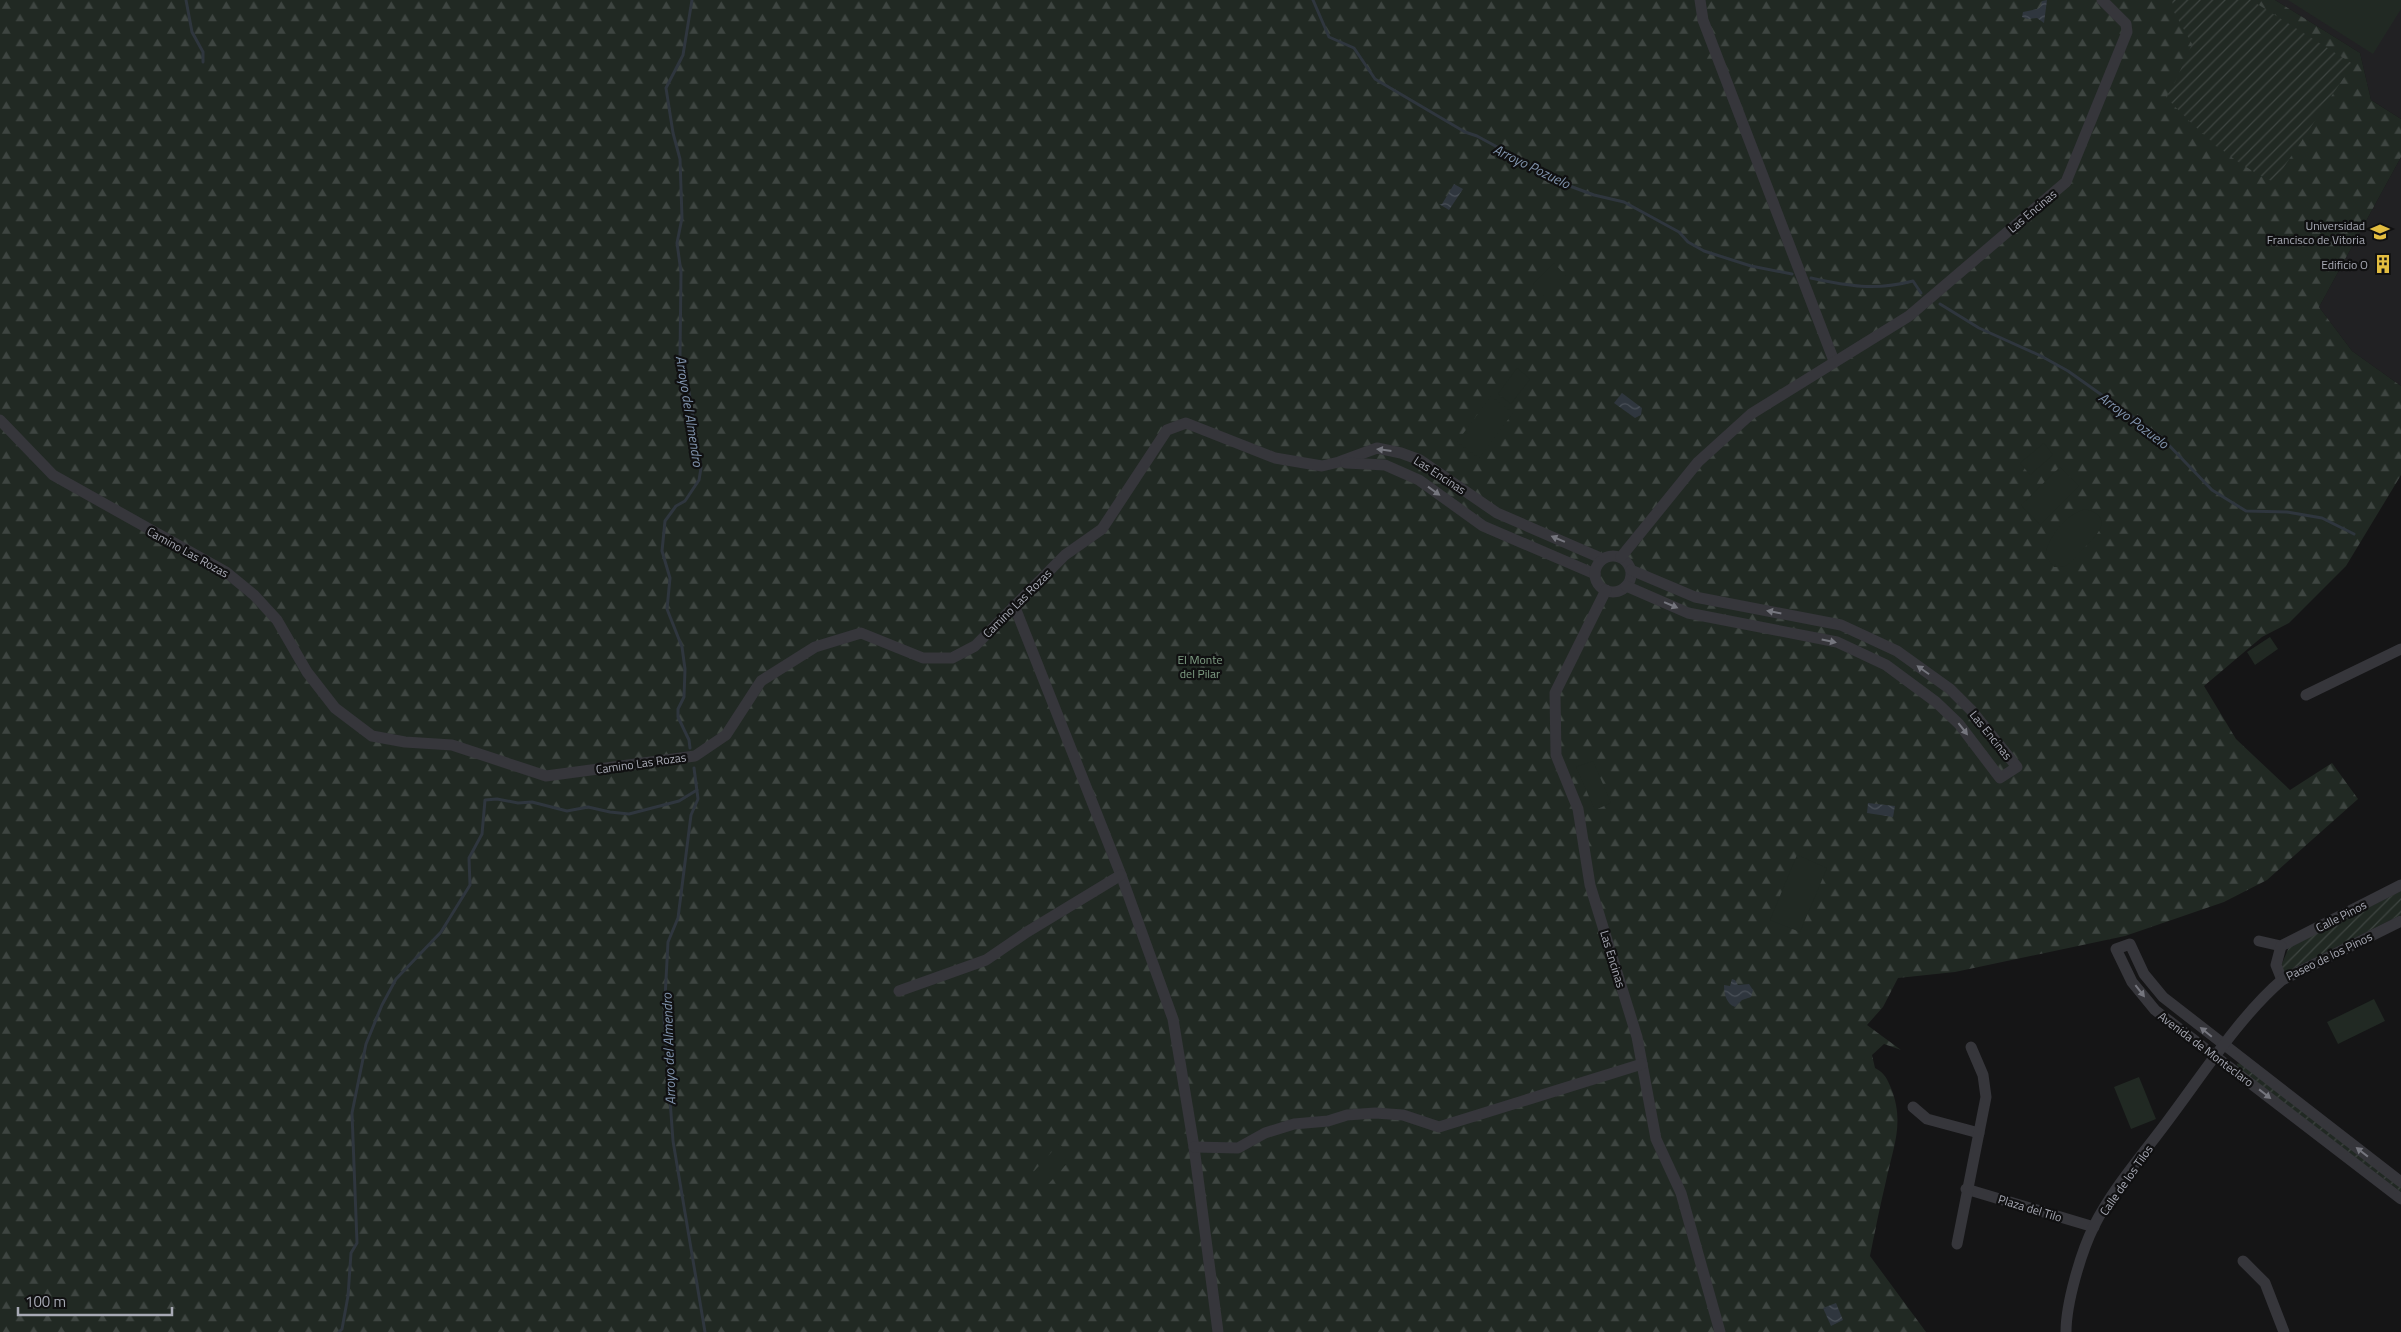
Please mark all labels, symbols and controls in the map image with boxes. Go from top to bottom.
water label: Arroyo Pozuelo [1490,138,1575,194]
street label: Las Encinas [2003,185,2061,237]
place label: Universidad Francisco de Vitoria [2267,216,2365,249]
school or university icon: Universidad Francisco de Vitoria [2369,221,2391,243]
building icon: Edificio O [2372,253,2394,275]
place label: Edificio O [2321,255,2368,274]
water label: Arroyo del Almendro [671,354,709,469]
water label: Arroyo Pozuelo [2095,387,2174,454]
one-way arrow [1376,446,1392,454]
street label: Las Encinas [1410,451,1470,499]
one-way arrow [1427,485,1440,496]
street label: Camino Las Rozas [143,522,233,583]
one-way arrow [1551,535,1565,543]
street label: Camino Las Rozas [978,564,1056,642]
one-way arrow [1664,602,1678,610]
one-way arrow [1766,608,1781,616]
one-way arrow [1822,637,1837,645]
park label: El Monte del Pilar [1177,650,1223,683]
one-way arrow [1916,665,1930,675]
street label: Las Encinas [1965,706,2017,764]
one-way arrow [1957,723,1968,736]
street label: Camino Las Rozas [594,747,688,779]
street label: Calle Pinos [2312,895,2370,937]
street label: Paseo de los Pinos [2283,927,2376,985]
street label: Las Encinas [1595,928,1631,990]
one-way arrow [2135,984,2145,998]
water label: Arroyo del Almendro [656,992,680,1105]
street label: Avenida de Monteclaro [2154,1007,2258,1091]
one-way arrow [2200,1026,2213,1037]
one-way arrow [2258,1089,2271,1100]
street label: Calle de los Tilos [2094,1140,2158,1219]
one-way arrow [2356,1147,2369,1158]
street label: Plaza del Tilo [1996,1189,2064,1227]
scale bar [18,1284,171,1316]
text: 100 m [25,1290,66,1313]

